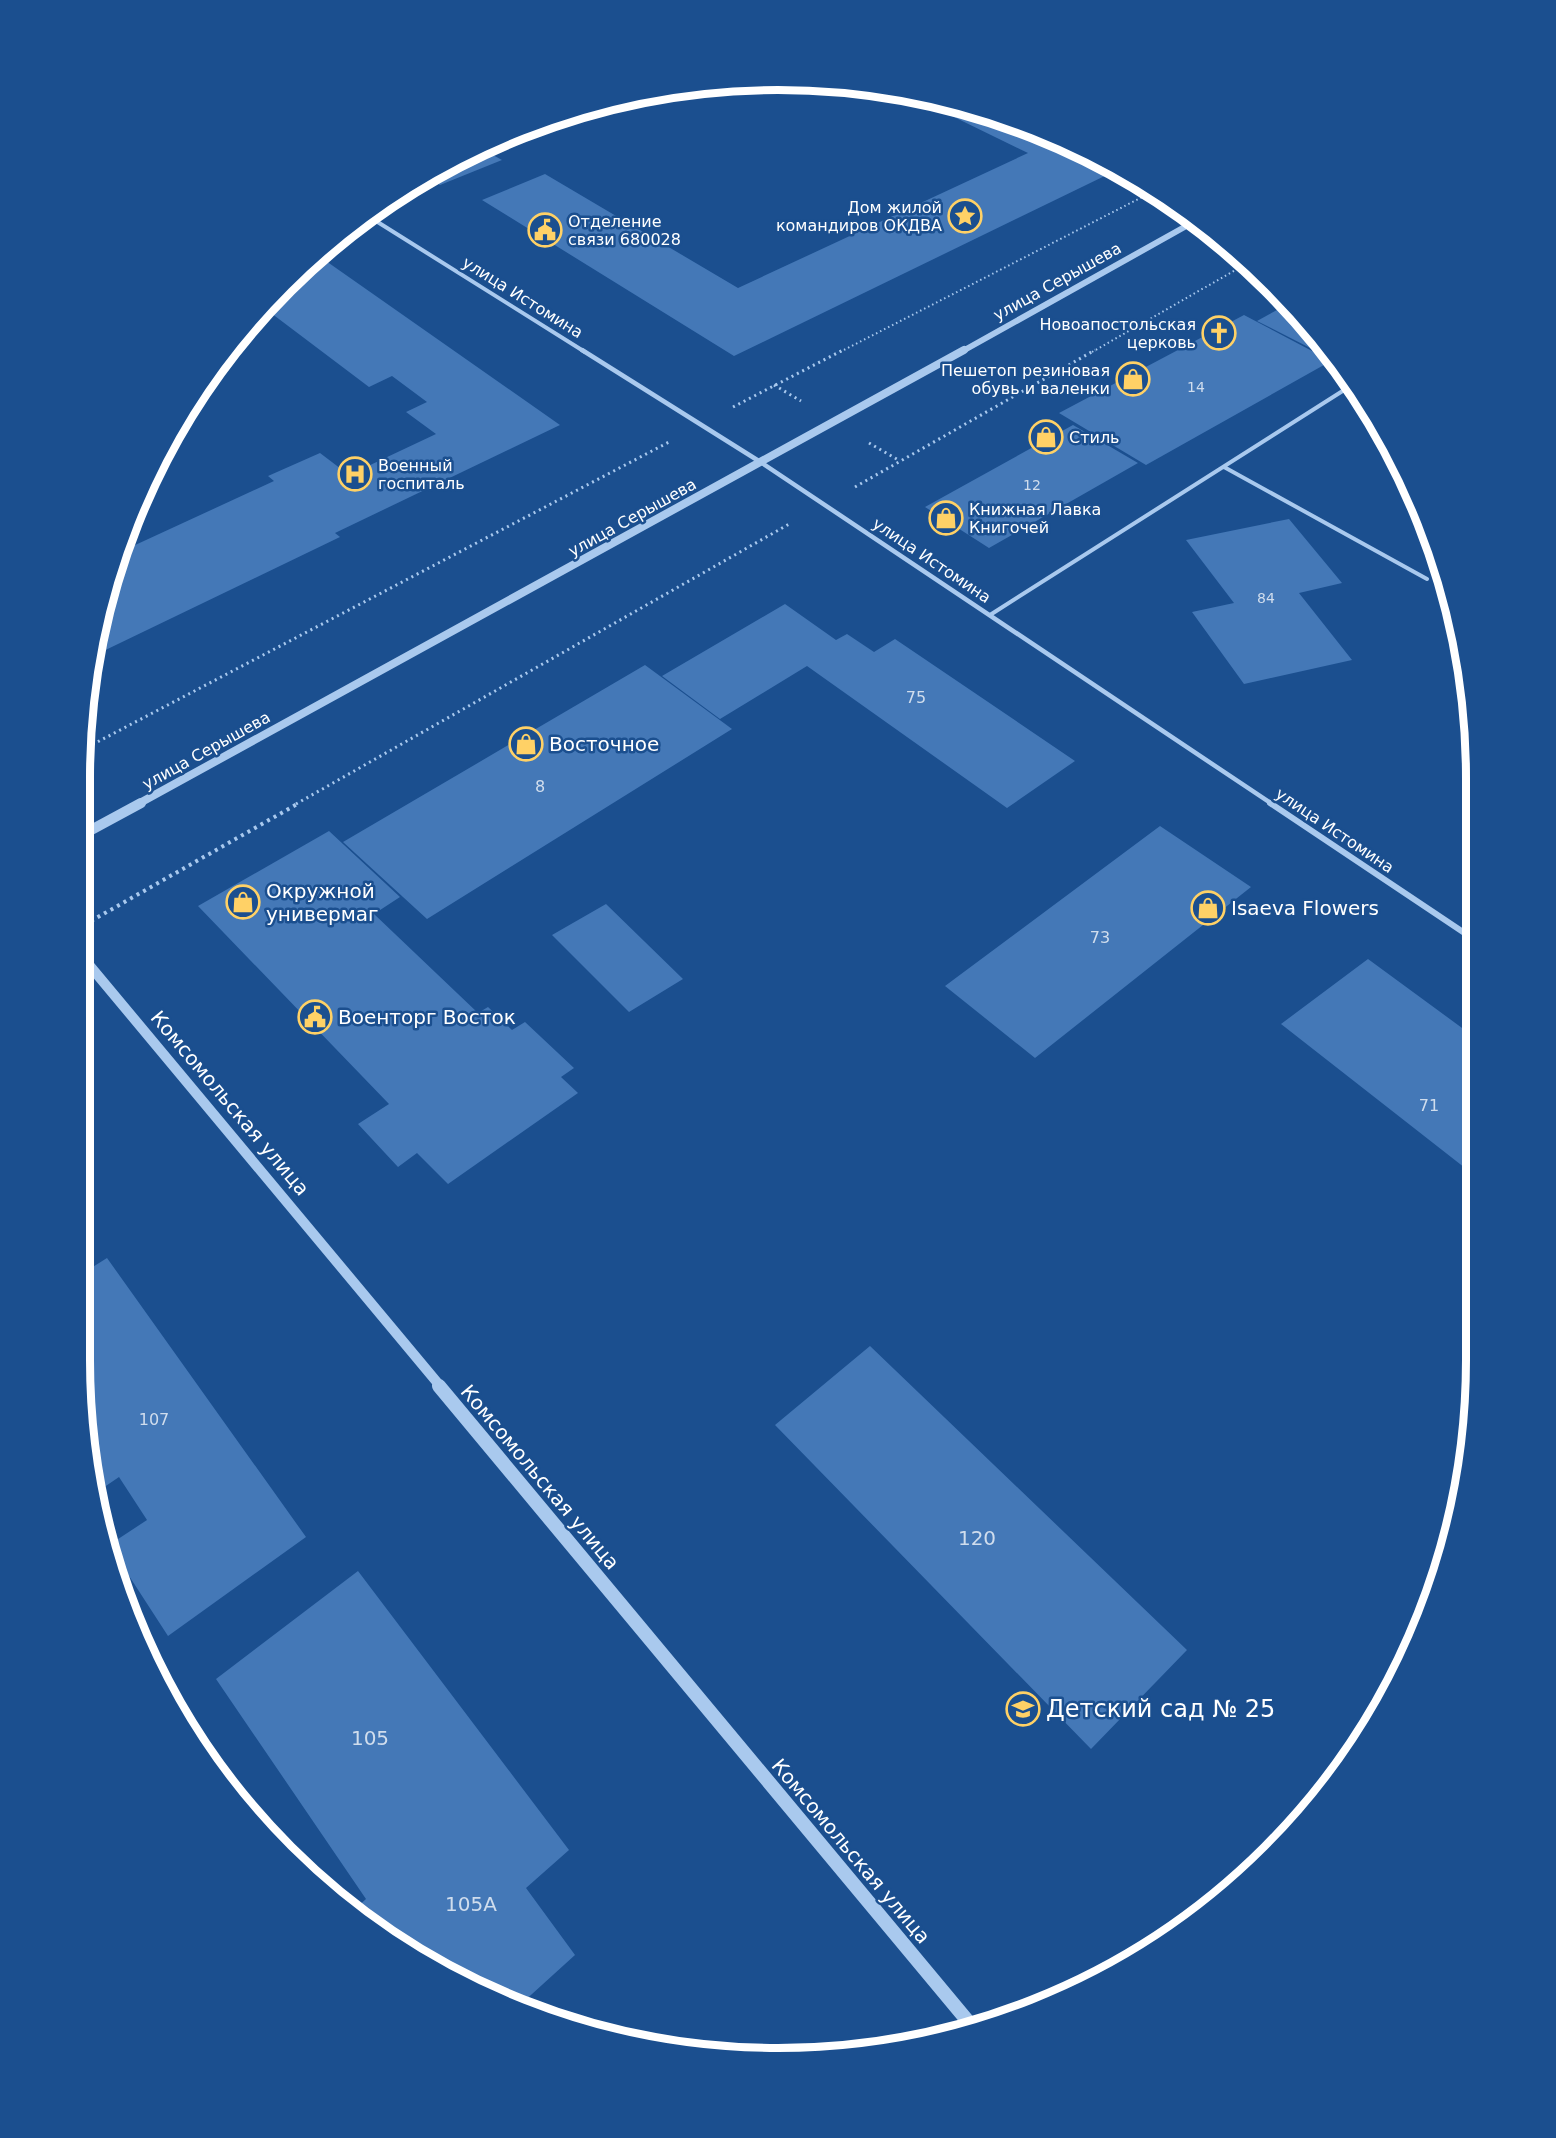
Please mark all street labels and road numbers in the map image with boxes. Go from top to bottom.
street label: улица Серышева [990,238,1125,325]
street label: улица Истомина [459,253,586,342]
street label: улица Серышева [565,474,700,561]
street label: улица Истомина [869,514,994,607]
street label: улица Серышева [139,707,274,794]
street label: улица Истомина [1272,784,1397,877]
street label: Комсомольская улица [146,1006,314,1200]
street label: Комсомольская улица [456,1380,624,1574]
street label: Комсомольская улица [767,1754,935,1948]

